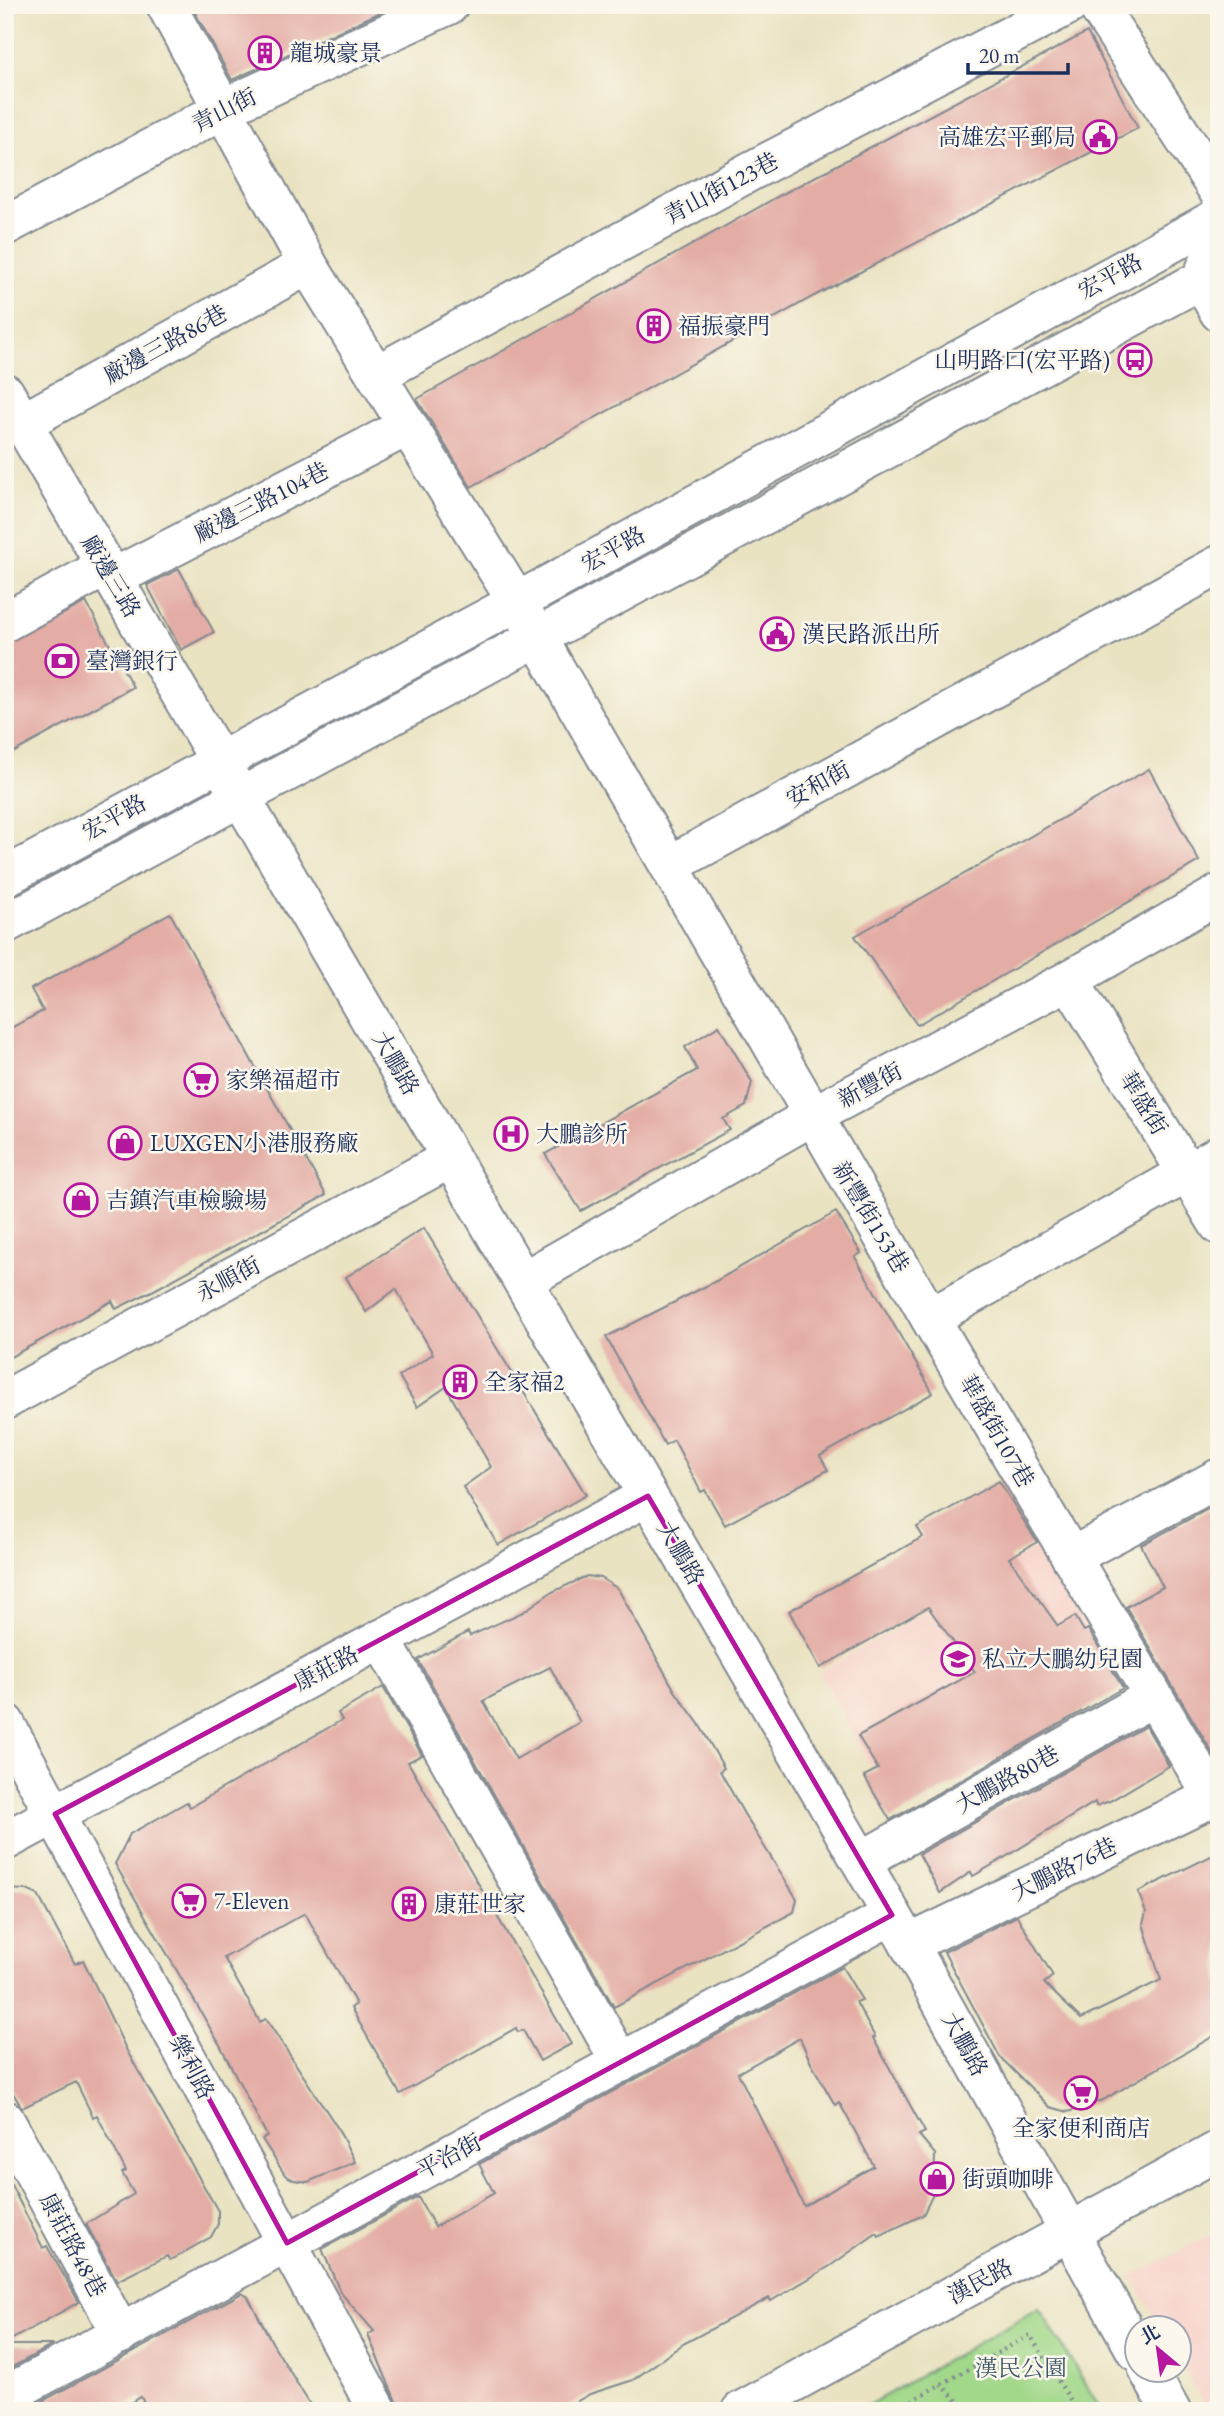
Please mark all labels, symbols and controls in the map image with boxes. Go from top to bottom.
scale bar [968,32,1068,76]
building icon: 龍城豪景 [246,34,284,72]
place label: 龍城豪景 [290,38,382,68]
text: 20 m [979,42,1020,69]
street label: 青山街 [186,81,262,139]
public building icon: 高雄宏平郵局 [1081,118,1119,156]
place label: 高雄宏平郵局 [938,122,1076,152]
street label: 青山街123巷 [659,145,783,231]
street label: 宏平路 [1073,246,1147,306]
street label: 廠邊三路86巷 [98,298,232,390]
building icon: 福振豪門 [635,307,673,345]
place label: 福振豪門 [678,311,770,341]
bus stop icon: 山明路口(宏平路) [1116,341,1154,379]
place label: 山明路口(宏平路) [935,345,1110,375]
street label: 廠邊三路104巷 [188,455,334,549]
street label: 宏平路 [576,519,650,579]
street label: 廠邊三路 [74,529,148,623]
public building icon: 漢民路派出所 [758,615,796,653]
place label: 漢民路派出所 [802,619,940,649]
bank icon: 臺灣銀行 [43,642,81,680]
place label: 臺灣銀行 [86,646,178,676]
street label: 安和街 [781,754,855,814]
street label: 宏平路 [77,787,151,847]
street label: 大鵬路 [366,1026,426,1100]
street label: 新豐街 [832,1056,908,1114]
supermarket icon: 家樂福超市 [182,1061,220,1099]
place label: 家樂福超市 [226,1065,341,1095]
street label: 華盛街 [1113,1066,1175,1140]
hospital icon: 大鵬診所 [492,1115,530,1153]
place label: 大鵬診所 [536,1119,628,1149]
shop icon: LUXGEN小港服務廠 [106,1124,144,1162]
place label: LUXGEN小港服務廠 [150,1128,359,1158]
street label: 新豐街153巷 [826,1156,916,1278]
shop icon: 吉鎮汽車檢驗場 [62,1181,100,1219]
place label: 吉鎮汽車檢驗場 [106,1185,267,1215]
street label: 永順街 [190,1250,266,1308]
building icon: 全家福2 [441,1363,479,1401]
place label: 全家福2 [484,1367,564,1397]
street label: 華盛街107巷 [953,1369,1041,1493]
street label: 大鵬路 [651,1516,711,1590]
street label: 康莊路 [288,1639,364,1697]
school or university icon: 私立大鵬幼兒園 [939,1640,977,1678]
place label: 私立大鵬幼兒園 [982,1644,1143,1674]
street label: 大鵬路80巷 [950,1738,1064,1820]
street label: 大鵬路76巷 [1006,1831,1122,1907]
supermarket icon: 7-Eleven [170,1882,208,1920]
building icon: 康莊世家 [390,1885,428,1923]
place label: 7-Eleven [214,1886,289,1916]
place label: 康莊世家 [434,1889,526,1919]
street label: 大鵬路 [935,2007,995,2081]
street label: 樂利路 [163,2029,221,2105]
supermarket icon: 全家便利商店 [1062,2074,1100,2112]
place label: 全家便利商店 [1012,2113,1150,2143]
street label: 平治街 [411,2127,487,2185]
shop icon: 街頭咖啡 [918,2160,956,2198]
place label: 街頭咖啡 [962,2164,1054,2194]
street label: 康莊路48巷 [33,2188,113,2302]
street label: 漢民路 [942,2252,1018,2310]
north arrow [1122,2314,1192,2384]
text: 北 [1136,2319,1164,2350]
park label: 漢民公園 [975,2353,1067,2383]

